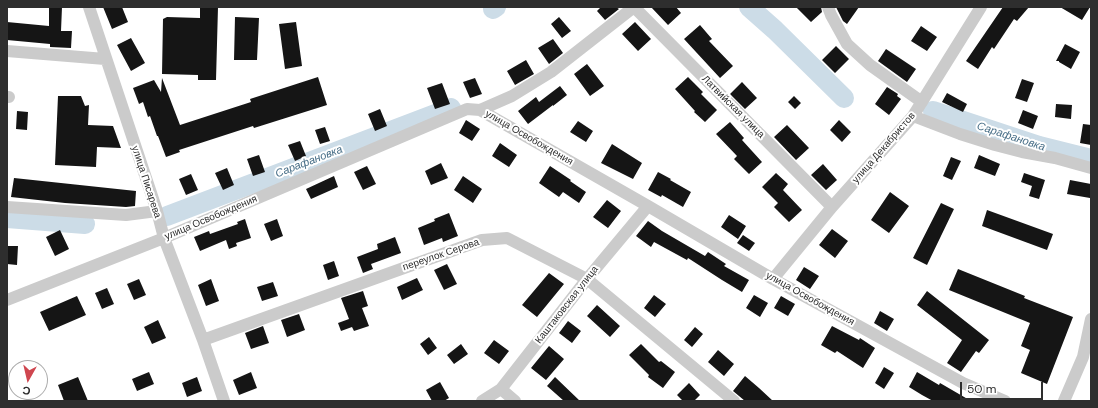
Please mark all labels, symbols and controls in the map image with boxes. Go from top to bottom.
street label: Латвийская улица [699,73,767,141]
street label: улица Освобождения [483,108,575,168]
street label: улица Декабристов [850,110,918,186]
water label: Сарафановка [975,120,1047,154]
water label: Сарафановка [274,143,344,181]
street label: улица Писарева [129,144,163,220]
street label: улица Освобождения [163,193,259,243]
street label: переулок Серова [401,236,481,274]
street label: Каштаковская улица [533,264,601,346]
street label: улица Освобождения [764,270,856,328]
north arrow [8,360,48,400]
scale bar [962,374,1045,400]
text: 50 m [967,381,996,397]
text: С [22,383,31,398]

